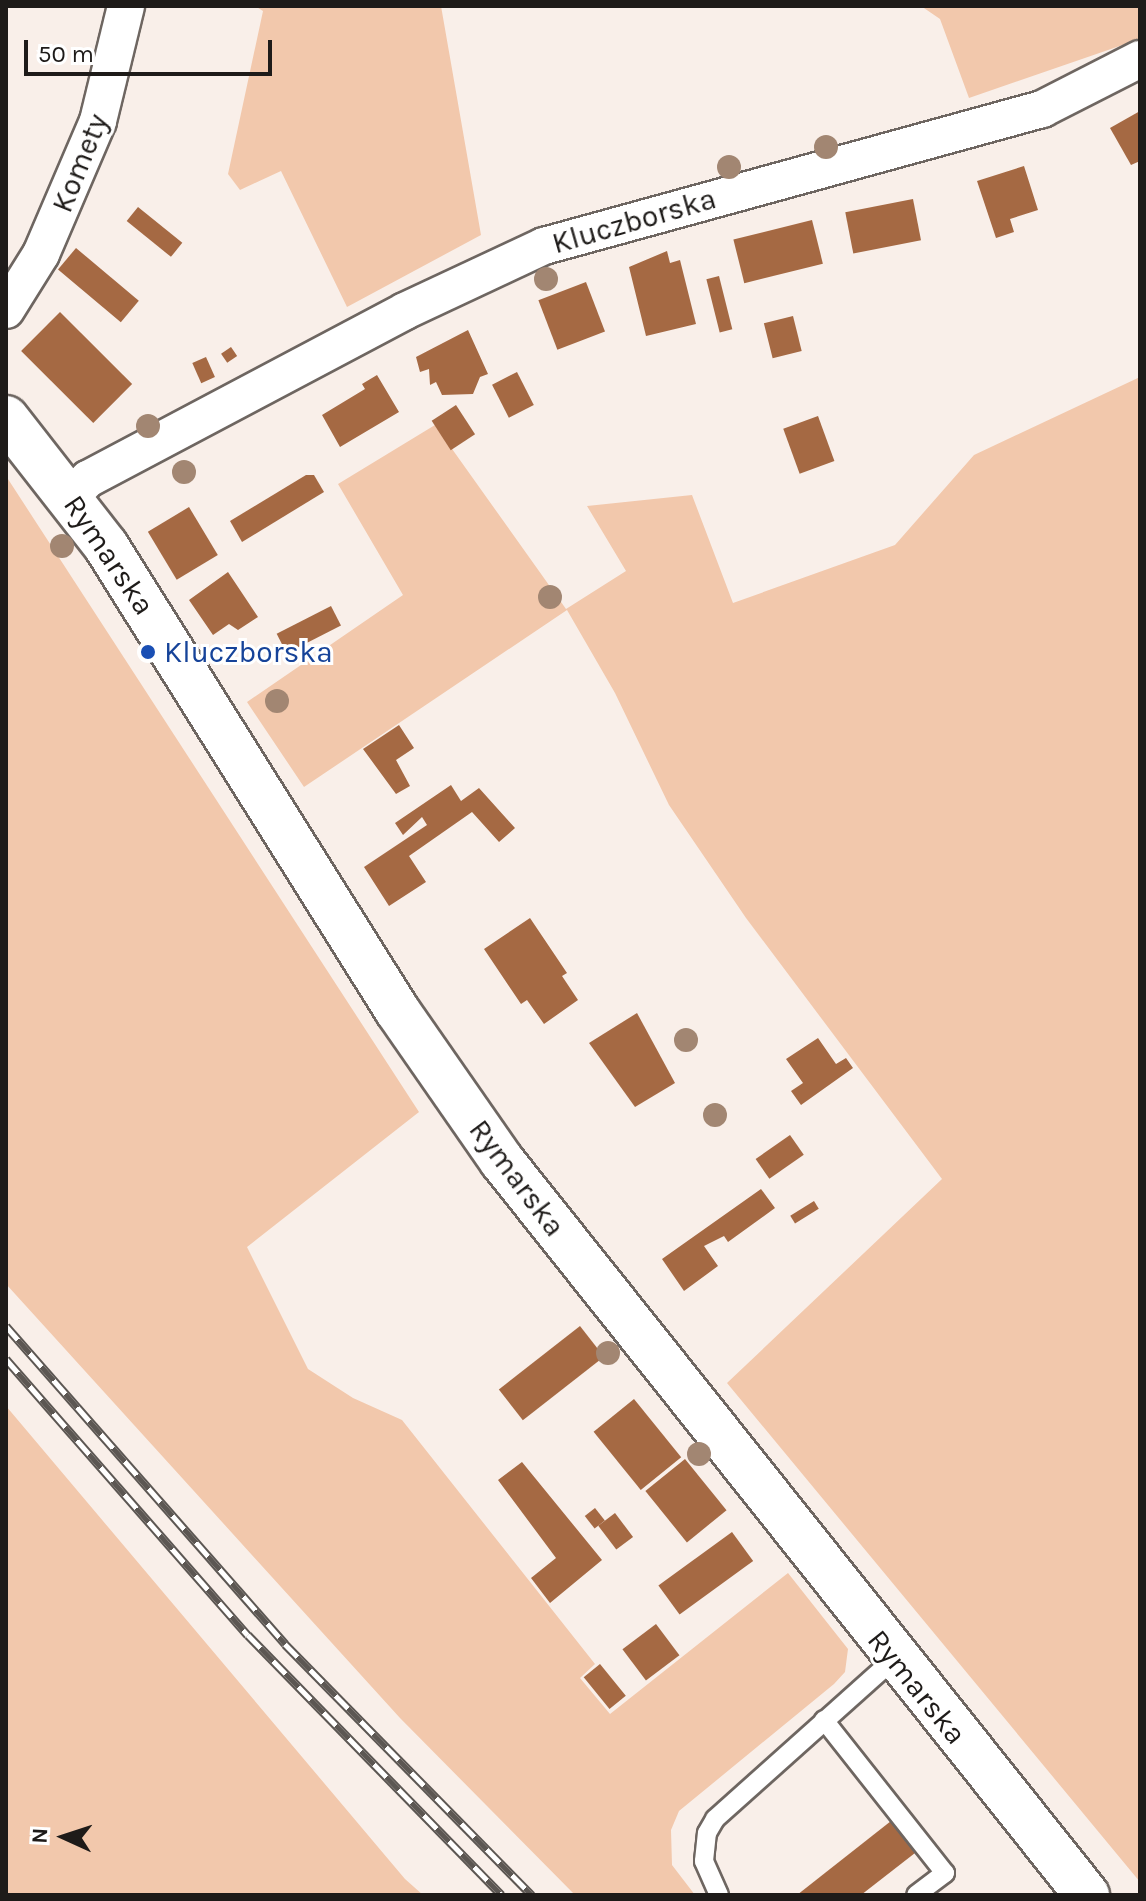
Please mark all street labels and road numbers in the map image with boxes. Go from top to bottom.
street label: Komety [44,108,116,218]
street label: Kluczborska [548,180,720,262]
street label: Rymarska [56,488,162,622]
street label: Rymarska [461,1112,573,1244]
street label: Rymarska [860,1622,974,1752]

